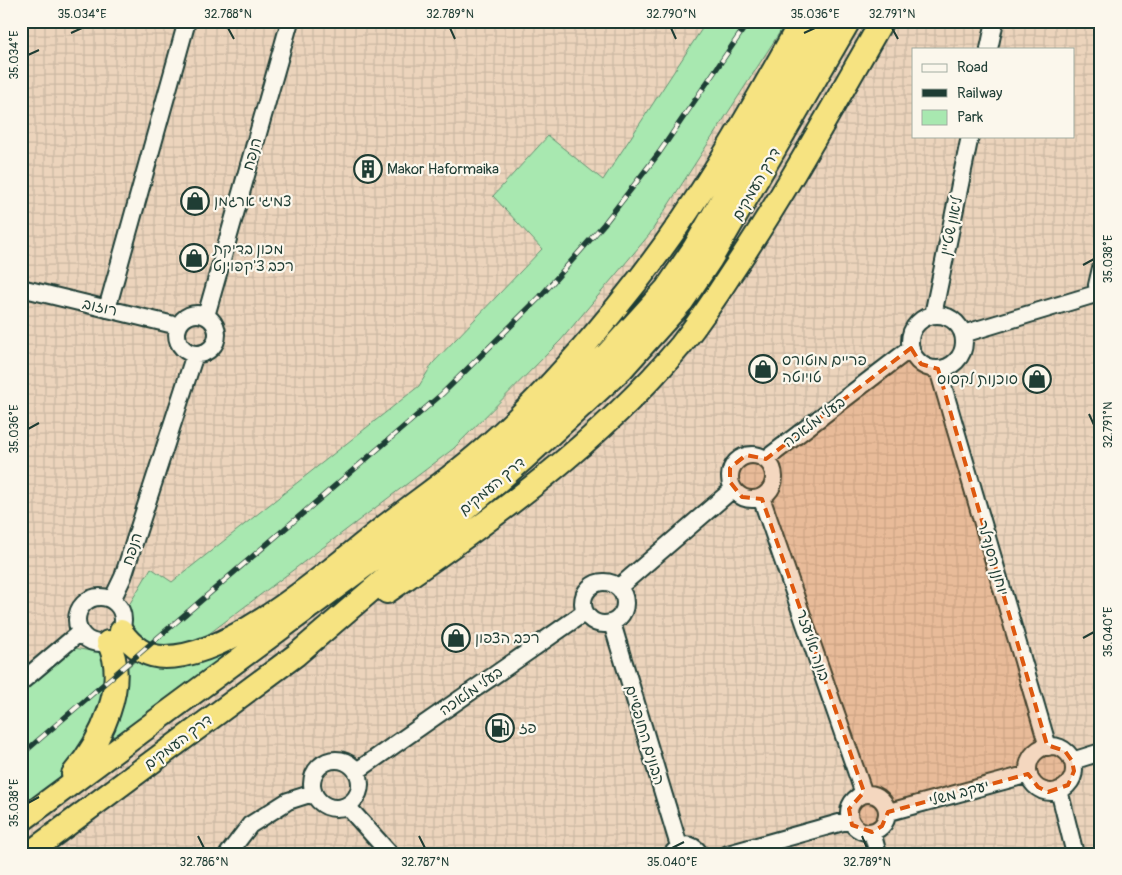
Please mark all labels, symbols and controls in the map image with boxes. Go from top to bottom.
text: 35.034°E [57,7,107,22]
text: 32.788°N [204,7,252,22]
text: 32.789°N [426,7,474,22]
text: 32.790°N [646,7,696,22]
text: 35.036°E [790,7,840,22]
text: 32.791°N [869,7,915,22]
text: 35.034°E [7,30,22,80]
legend [912,48,1074,138]
text: Road [957,58,988,77]
text: Railway [957,84,1003,103]
text: Park [957,108,984,127]
street label: הנפח [239,135,266,173]
street label: דרך העמקים [728,145,785,224]
building icon: Makor Haformaika [353,154,383,184]
place label: Makor Haformaika [387,160,499,179]
shop icon: צמיגי ארגמן [180,186,210,216]
place label: צמיגי ארגמן [214,192,292,211]
street label: ליאון שטיין [936,194,967,257]
text: 35.038°E [1101,235,1116,283]
place label: מכון בדיקת רכב צ'קפוינט [212,240,294,276]
shop icon: מכון בדיקת רכב צ'קפוינט [179,243,209,273]
street label: רוזוב [81,294,119,321]
place label: פריים מוטורס טויוטה [782,351,867,387]
shop icon: פריים מוטורס טויוטה [748,354,778,384]
shop icon: סוכנות לקסוס [1022,364,1052,394]
place label: סוכנות לקסוס [937,370,1018,389]
street label: בעלי מלאכה [779,393,849,452]
text: 32.791°N [1101,402,1116,448]
text: 35.036°E [7,404,22,454]
street label: דרך העמקים [455,453,529,520]
street label: יוחנן הסנדלר [973,518,1012,598]
street label: הנפח [118,530,147,568]
street label: בונה אליעזר [791,607,834,684]
text: 35.040°E [1101,607,1116,657]
shop icon: רכב הצפון [441,623,471,653]
place label: רכב הצפון [475,629,540,648]
street label: בעלי מלאכה [436,663,507,720]
street label: הבונים החופשיים [620,683,669,788]
street label: דרך העמקים [140,711,216,774]
fuel station icon: פז [485,713,515,743]
place label: פז [519,719,537,738]
street label: יעקב משלי [927,776,991,811]
text: 35.038°E [7,779,22,827]
text: 32.786°N [180,855,228,870]
text: 32.787°N [401,855,449,870]
text: 35.040°E [647,855,697,870]
text: 32.789°N [843,855,891,870]

